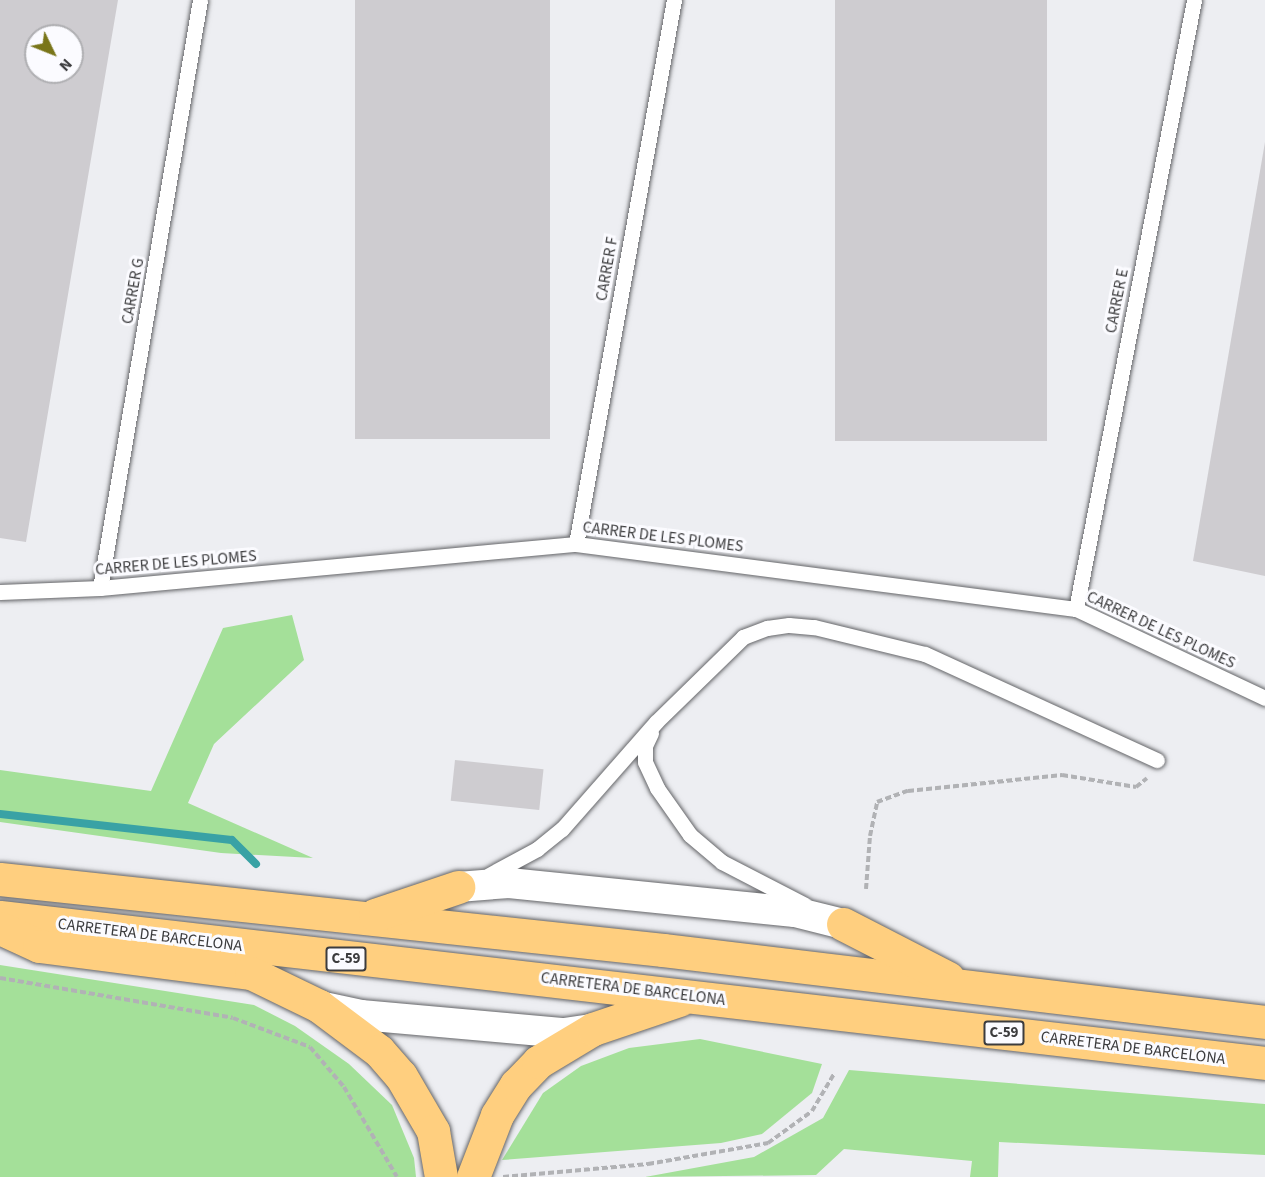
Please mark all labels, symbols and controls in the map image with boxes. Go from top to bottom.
north arrow [24,24,84,84]
text: N [54,54,77,76]
street label: CARRER F [592,235,622,303]
street label: CARRER G [118,257,148,325]
street label: CARRER E [1101,267,1133,335]
street label: CARRER DE LES PLOMES [582,518,744,556]
street label: CARRER DE LES PLOMES [95,546,257,580]
street label: CARRER DE LES PLOMES [1084,587,1238,673]
street label: CARRETERA DE BARCELONA [57,914,243,956]
road number: C-59 [325,947,367,971]
street label: CARRETERA DE BARCELONA [540,968,726,1010]
road number: C-59 [983,1021,1025,1045]
street label: CARRETERA DE BARCELONA [1040,1027,1226,1069]

